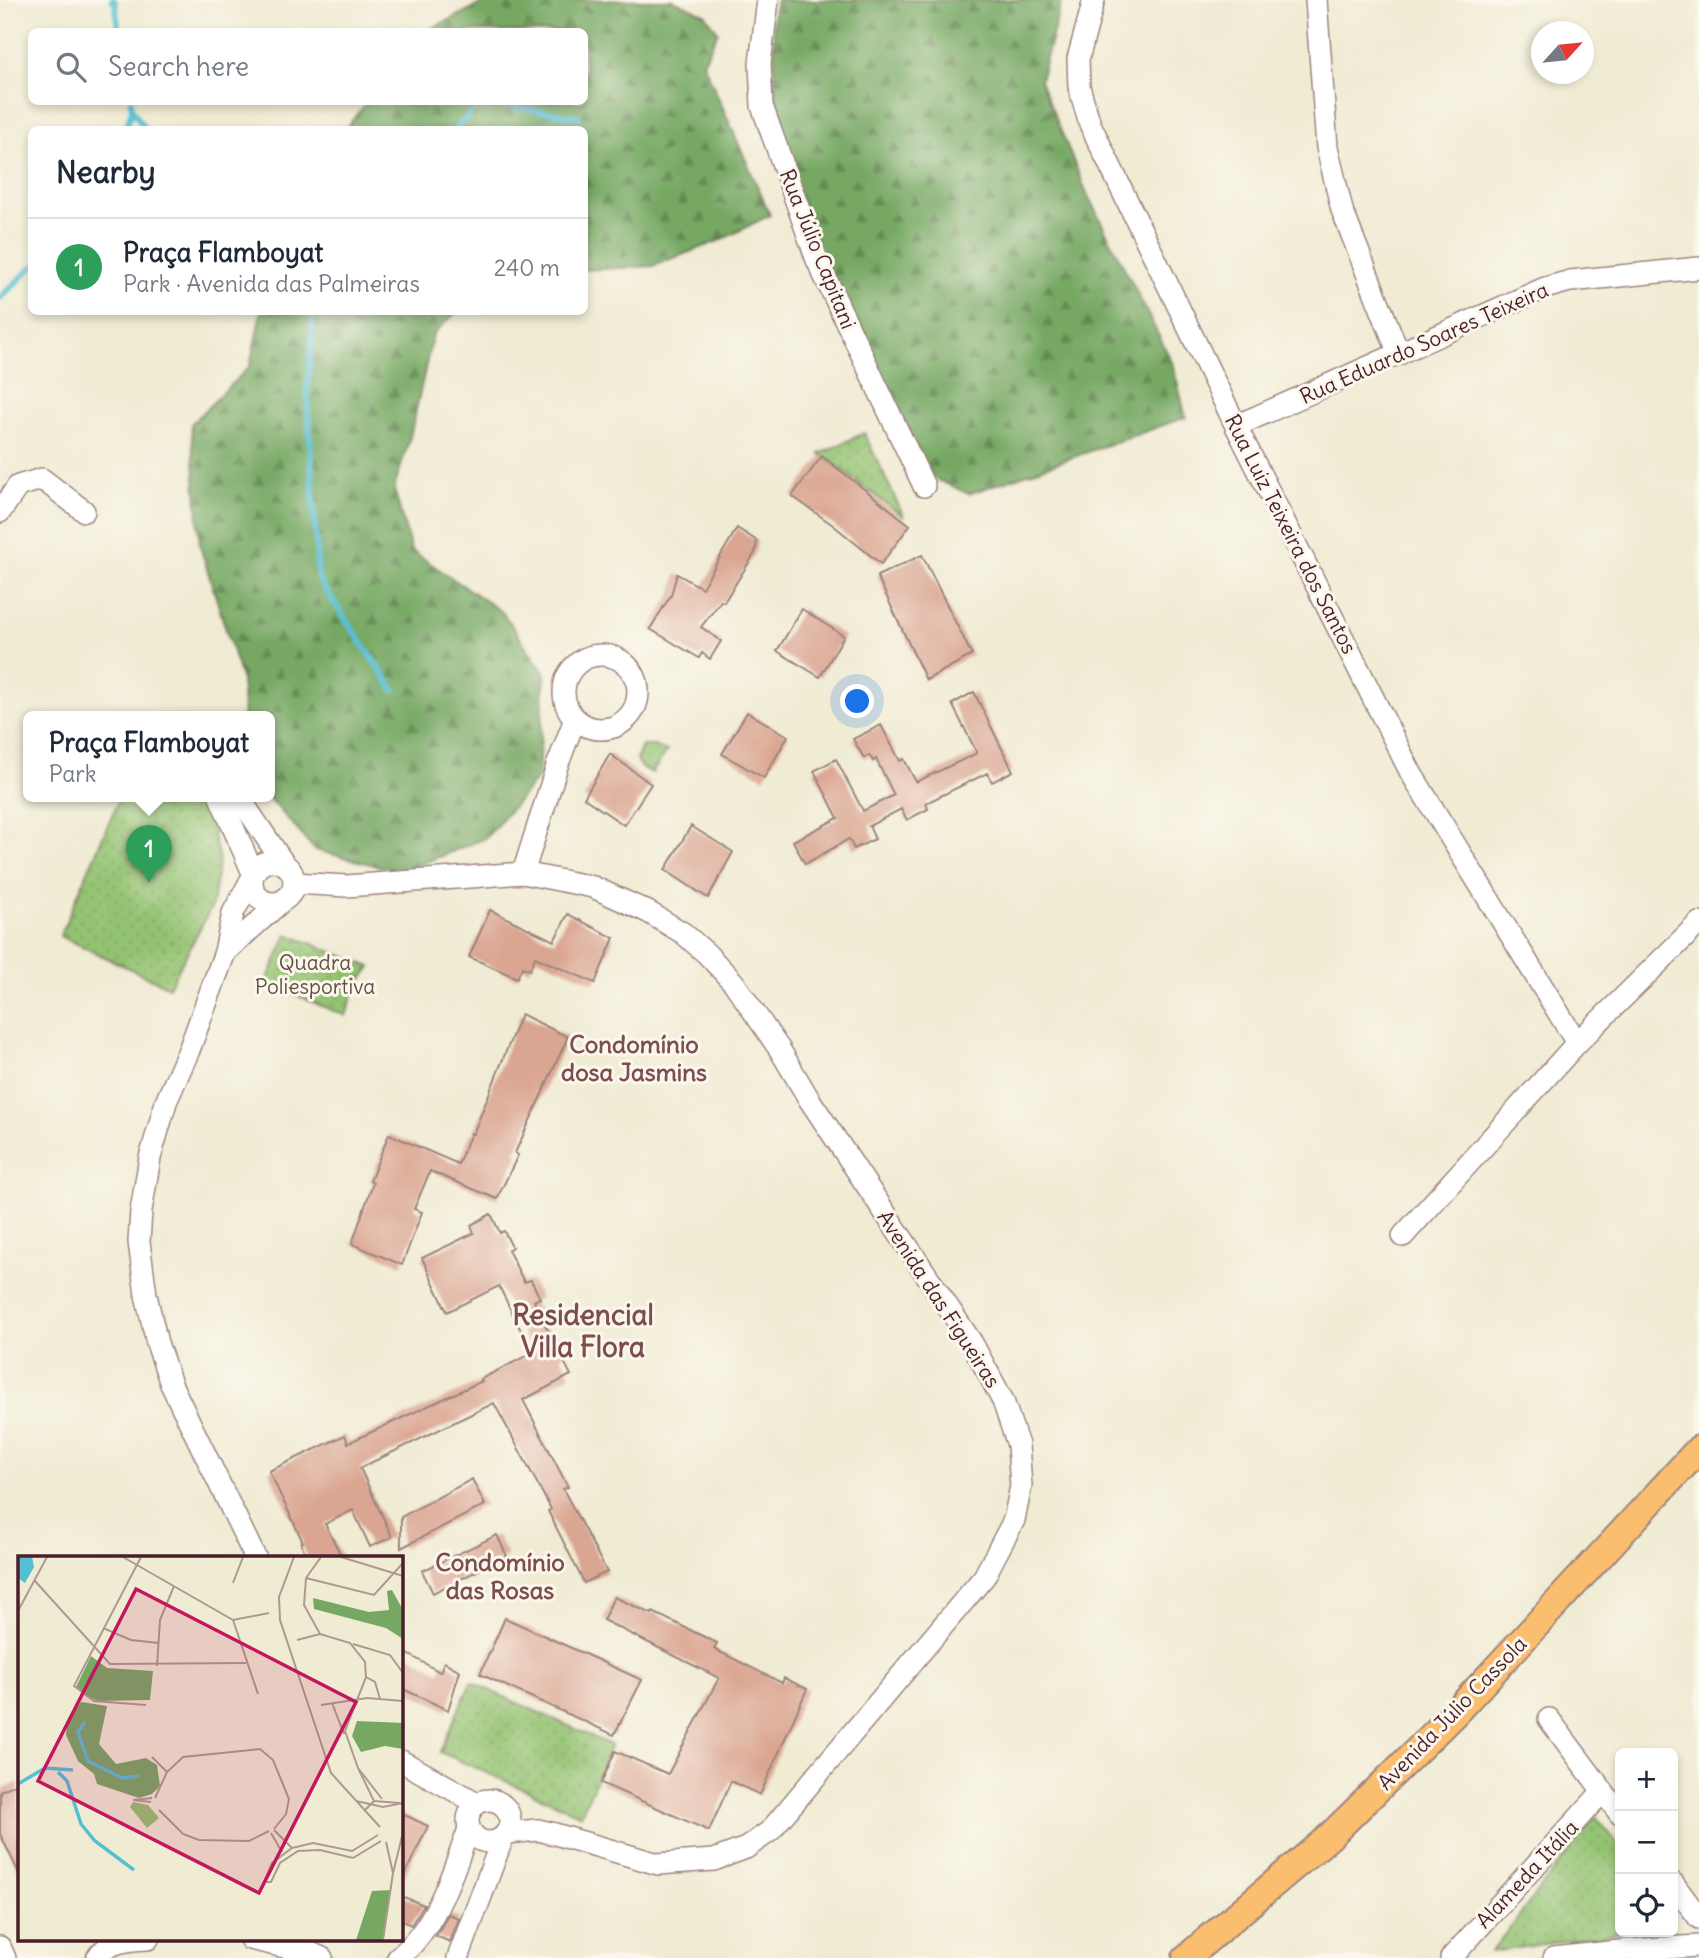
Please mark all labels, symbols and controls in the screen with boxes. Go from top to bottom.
north arrow [1531,21,1594,84]
search box [28,28,588,105]
icon: search [52,48,90,86]
text: Search here [108,50,249,83]
text: Nearby [56,153,156,191]
street label: Rua Júlio Capitani [774,165,862,333]
text: Praça Flamboyat [123,236,323,269]
text: 1 [74,253,84,282]
text: 240 m [494,253,560,282]
text: Park · Avenida das Palmeiras [123,269,420,298]
street label: Rua Eduardo Soares Teixeira [1295,276,1553,410]
street label: Rua Luiz Teixeira dos Santos [1219,410,1363,658]
your location [840,684,874,718]
popup [23,711,275,802]
text: Praça Flamboyat [49,726,249,759]
text: Park [49,759,96,788]
pin: 1 [126,825,172,883]
park label: Quadra Poliesportiva [255,949,375,1000]
district label: Condomínio dosa Jasmins [561,1029,707,1087]
street label: Avenida das Figueiras [871,1205,1007,1393]
district label: Residencial Villa Flora [512,1297,654,1365]
district label: Condomínio das Rosas [435,1547,565,1605]
inset map [18,1556,402,1940]
street label: Avenida Júlio Cassola [1372,1630,1532,1796]
map controls [1615,1748,1678,1937]
button: + [1615,1748,1678,1811]
button: − [1615,1811,1678,1874]
street label: Alameda Itália [1470,1814,1584,1934]
button: locate [1615,1874,1678,1937]

